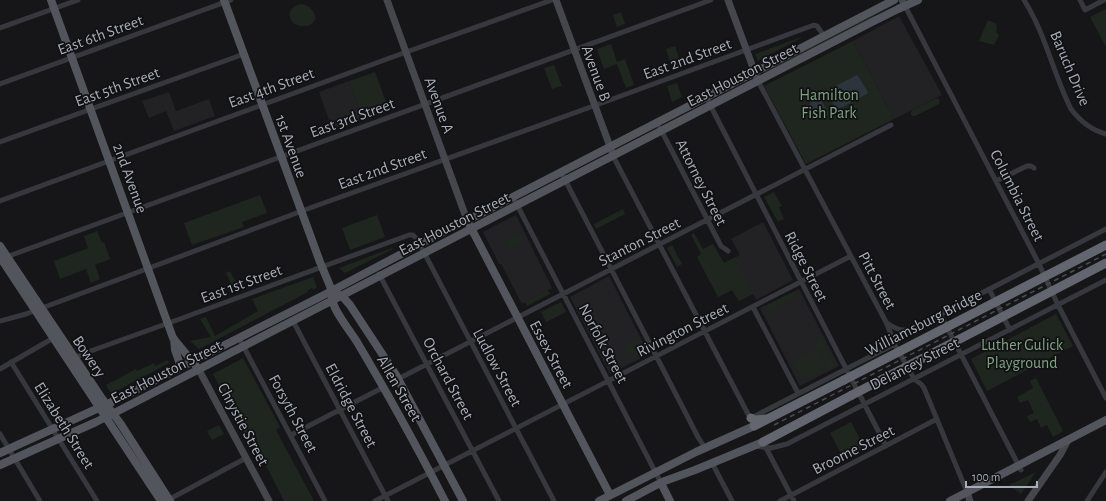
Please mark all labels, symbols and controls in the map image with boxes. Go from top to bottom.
street label: East 6th Street [55,12,145,58]
street label: Baruch Drive [1047,29,1093,108]
street label: East 2nd Street [641,36,734,82]
street label: East Houston Street [684,40,801,110]
street label: Avenue B [579,43,613,103]
street label: East 5th Street [73,64,162,110]
street label: East 4th Street [226,65,316,111]
street label: Avenue A [422,75,457,136]
park label: Hamilton Fish Park [799,87,859,121]
street label: East 3rd Street [308,95,397,141]
street label: 1st Avenue [272,113,310,180]
street label: Attorney Street [672,137,730,229]
street label: 2nd Avenue [110,141,150,215]
street label: East 2nd Street [336,146,429,192]
street label: Columbia Street [987,147,1047,244]
street label: East Houston Street [396,189,513,259]
street label: Stanton Street [596,214,683,269]
street label: Ridge Street [782,229,831,304]
street label: Pitt Street [855,249,899,312]
street label: East 1st Street [199,262,284,306]
street label: Williamsburg Bridge [863,287,984,359]
street label: Rivington Street [634,300,731,360]
street label: Norfolk Street [576,301,631,386]
street label: Essex Street [527,318,576,391]
street label: Ludlow Street [470,326,524,409]
street label: Bowery [69,333,109,381]
street label: Orchard Street [420,335,476,422]
street label: Delancey Street [867,335,962,394]
street label: East Houston Street [108,337,225,407]
park label: Luther Gulick Playground [981,337,1064,372]
street label: Allen Street [374,353,424,424]
street label: Eldridge Street [322,361,380,450]
street label: Forsyth Street [265,372,320,456]
street label: Elizabeth Street [31,379,97,472]
street label: Chrystie Street [214,380,272,469]
street label: Broome Street [810,422,897,477]
scale bar [966,463,1037,489]
text: 100 m [972,471,1000,483]

